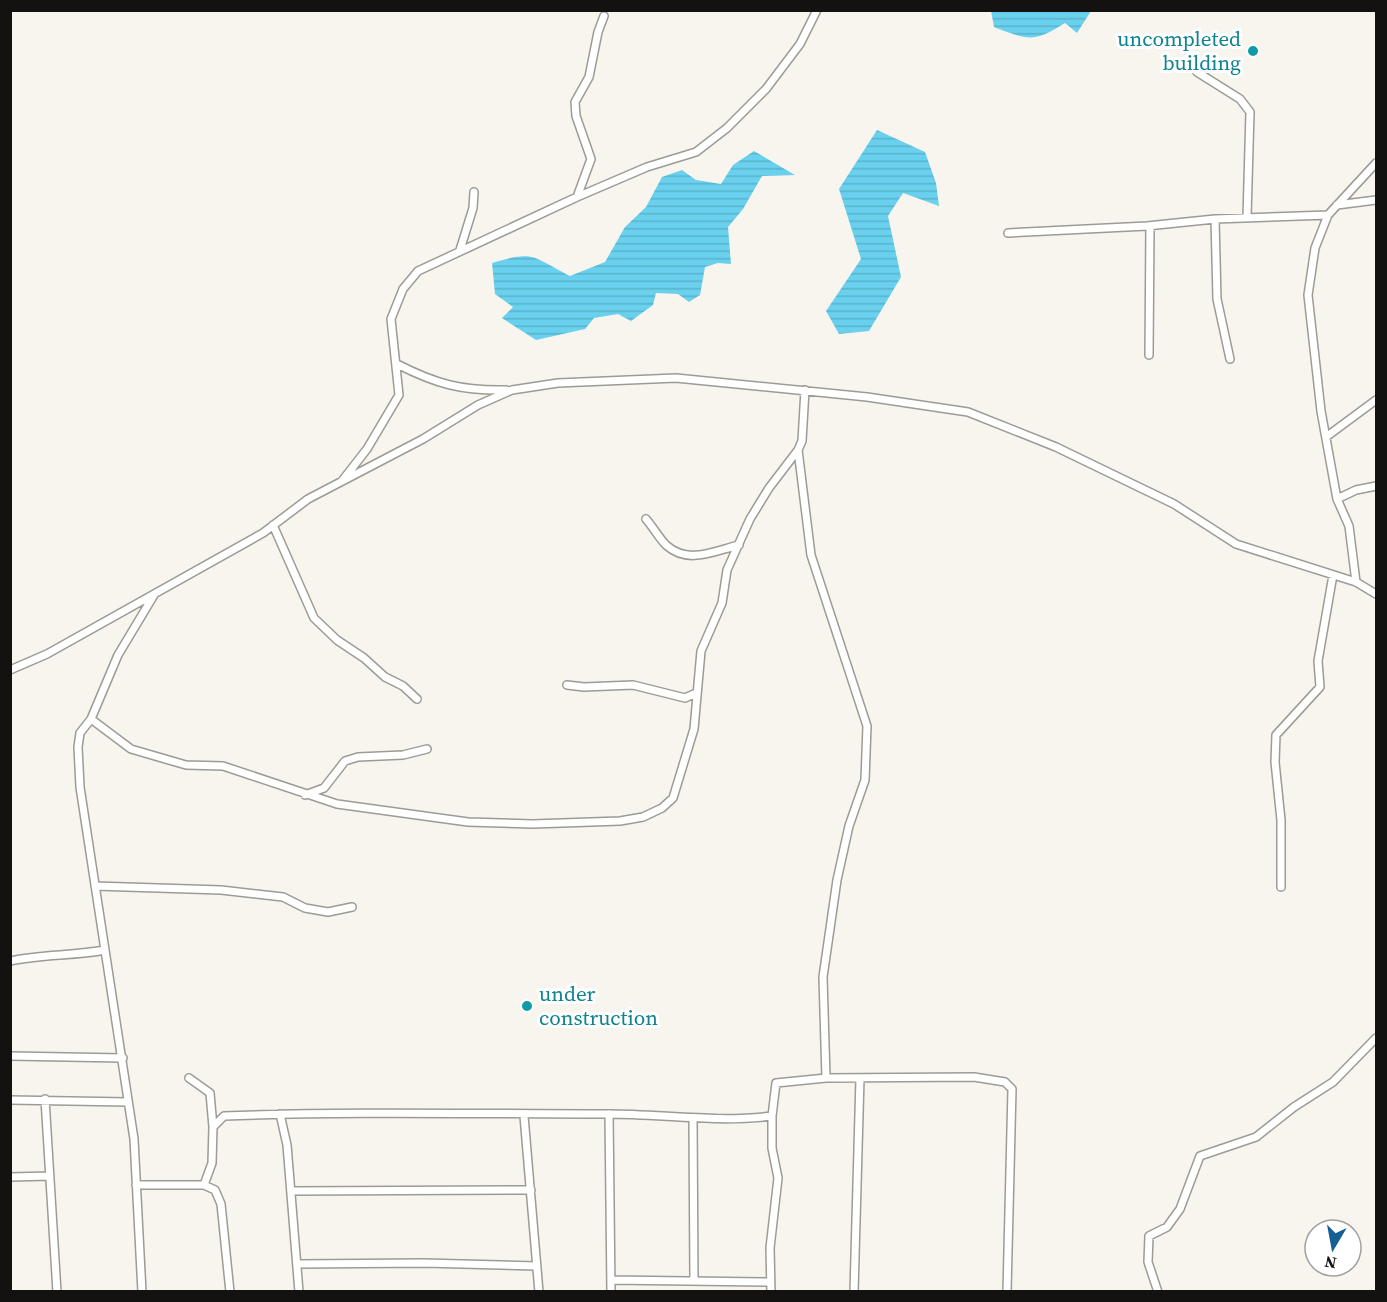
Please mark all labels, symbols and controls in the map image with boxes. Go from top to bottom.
place label: uncompleted building [1117,24,1241,77]
marker: uncompleted building [1246,44,1260,58]
place label: under construction [539,979,658,1032]
marker: under construction [520,999,534,1013]
north arrow [1303,1218,1363,1278]
text: N [1322,1251,1338,1275]

